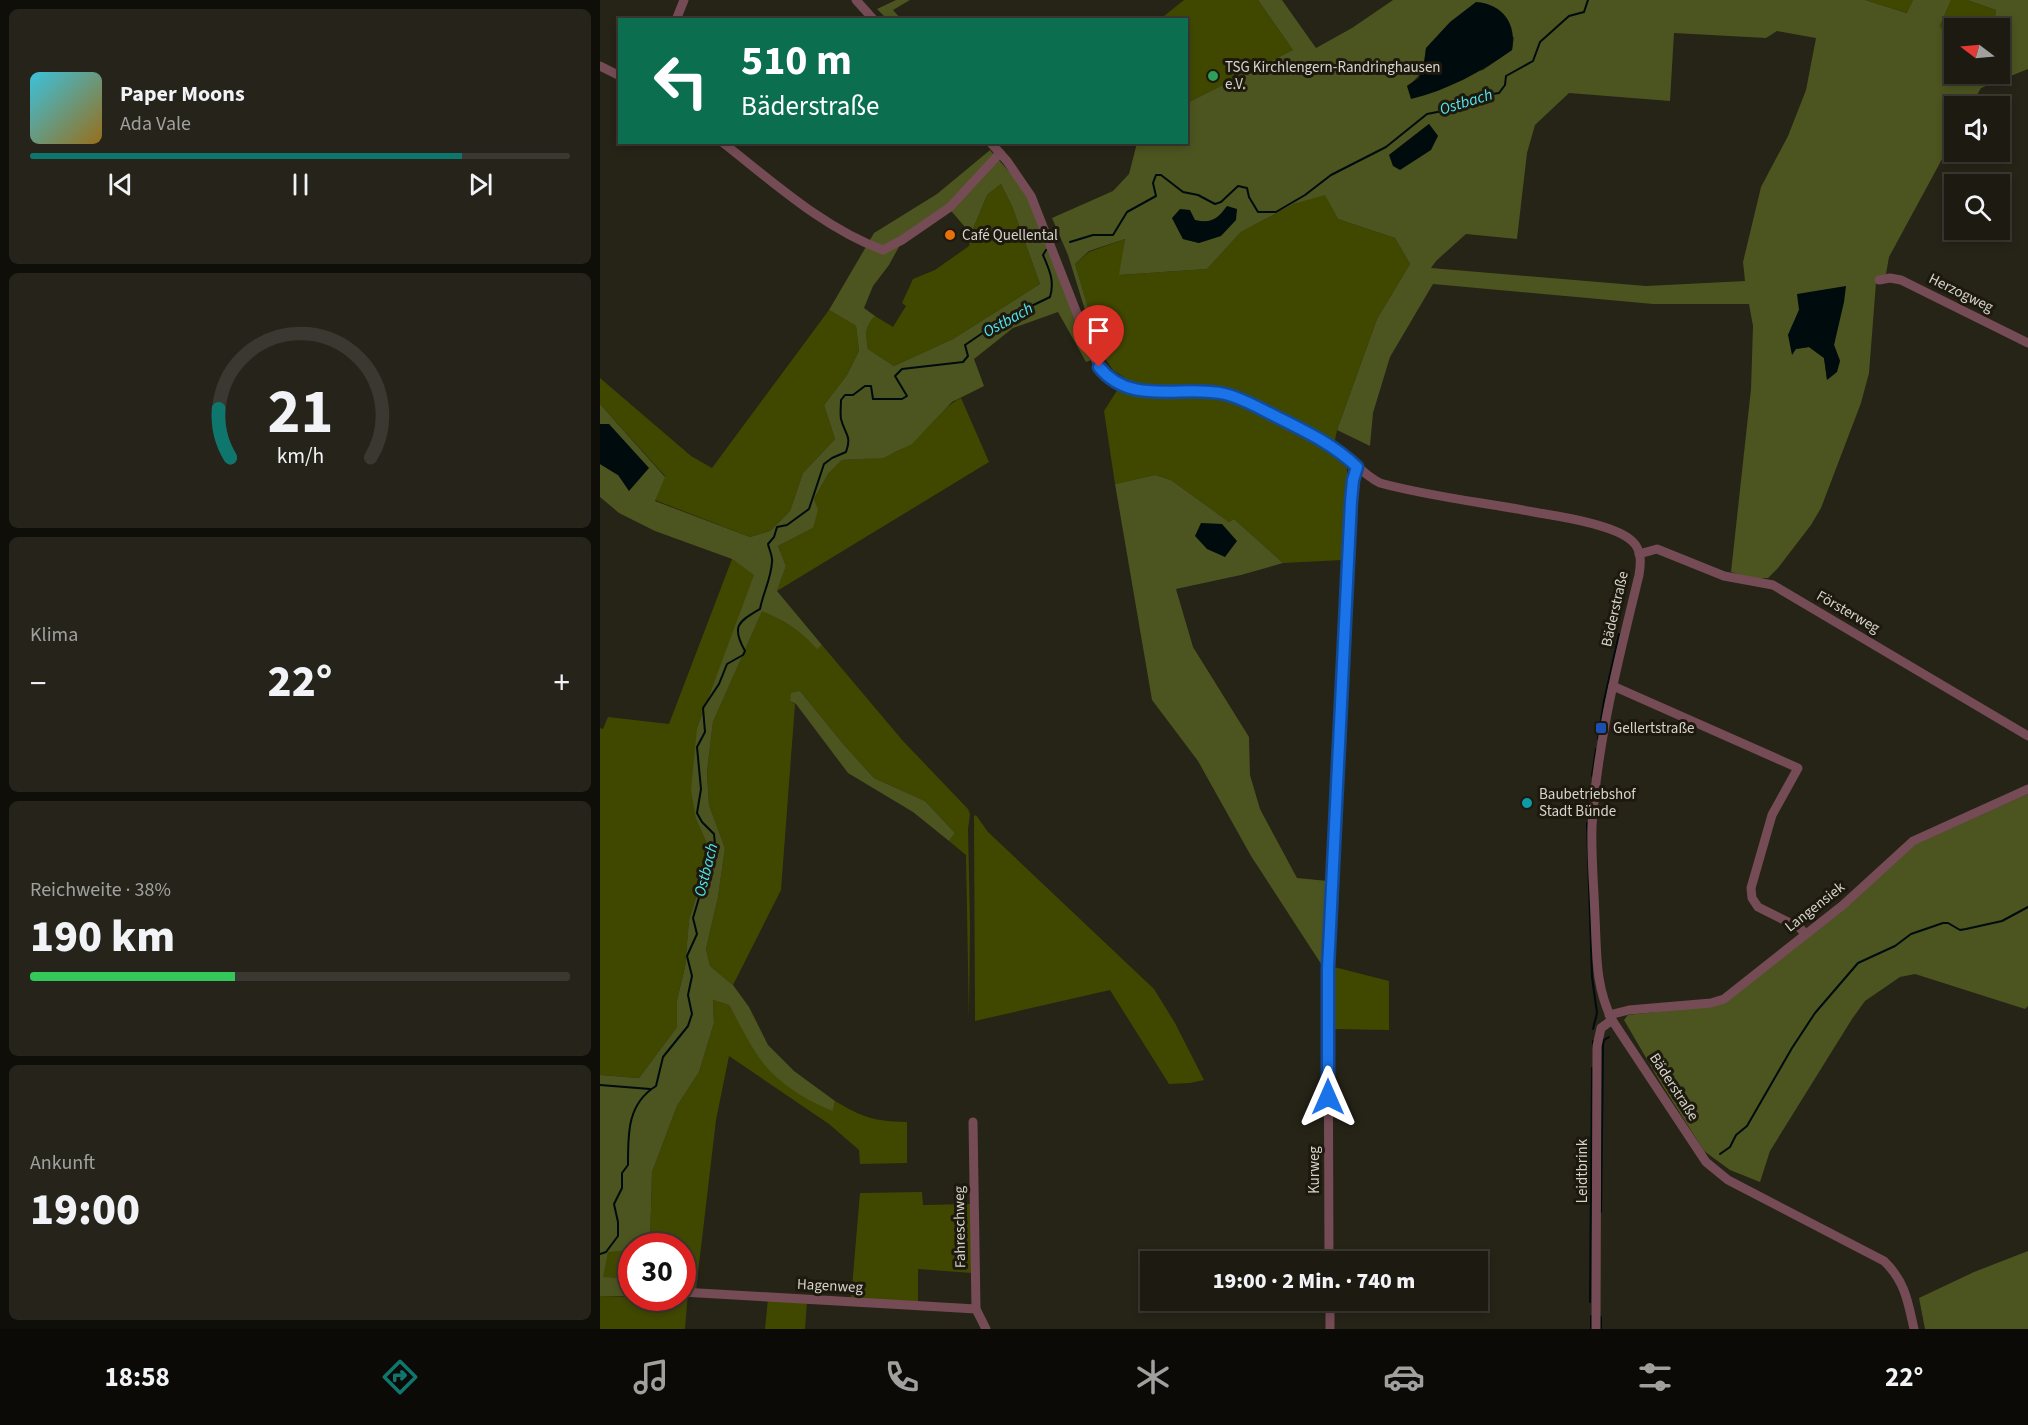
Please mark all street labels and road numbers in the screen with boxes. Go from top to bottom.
street label: Herzogweg [1925,268,1997,318]
street label: Bäderstraße [1596,569,1634,649]
street label: Försterweg [1813,585,1884,639]
street label: Langensiek [1781,877,1850,937]
street label: Bäderstraße [1644,1049,1704,1125]
street label: Leidtbrink [1572,1138,1593,1203]
street label: Kurweg [1304,1146,1325,1194]
street label: Fahreschweg [949,1185,971,1268]
street label: Hagenweg [797,1274,864,1298]

